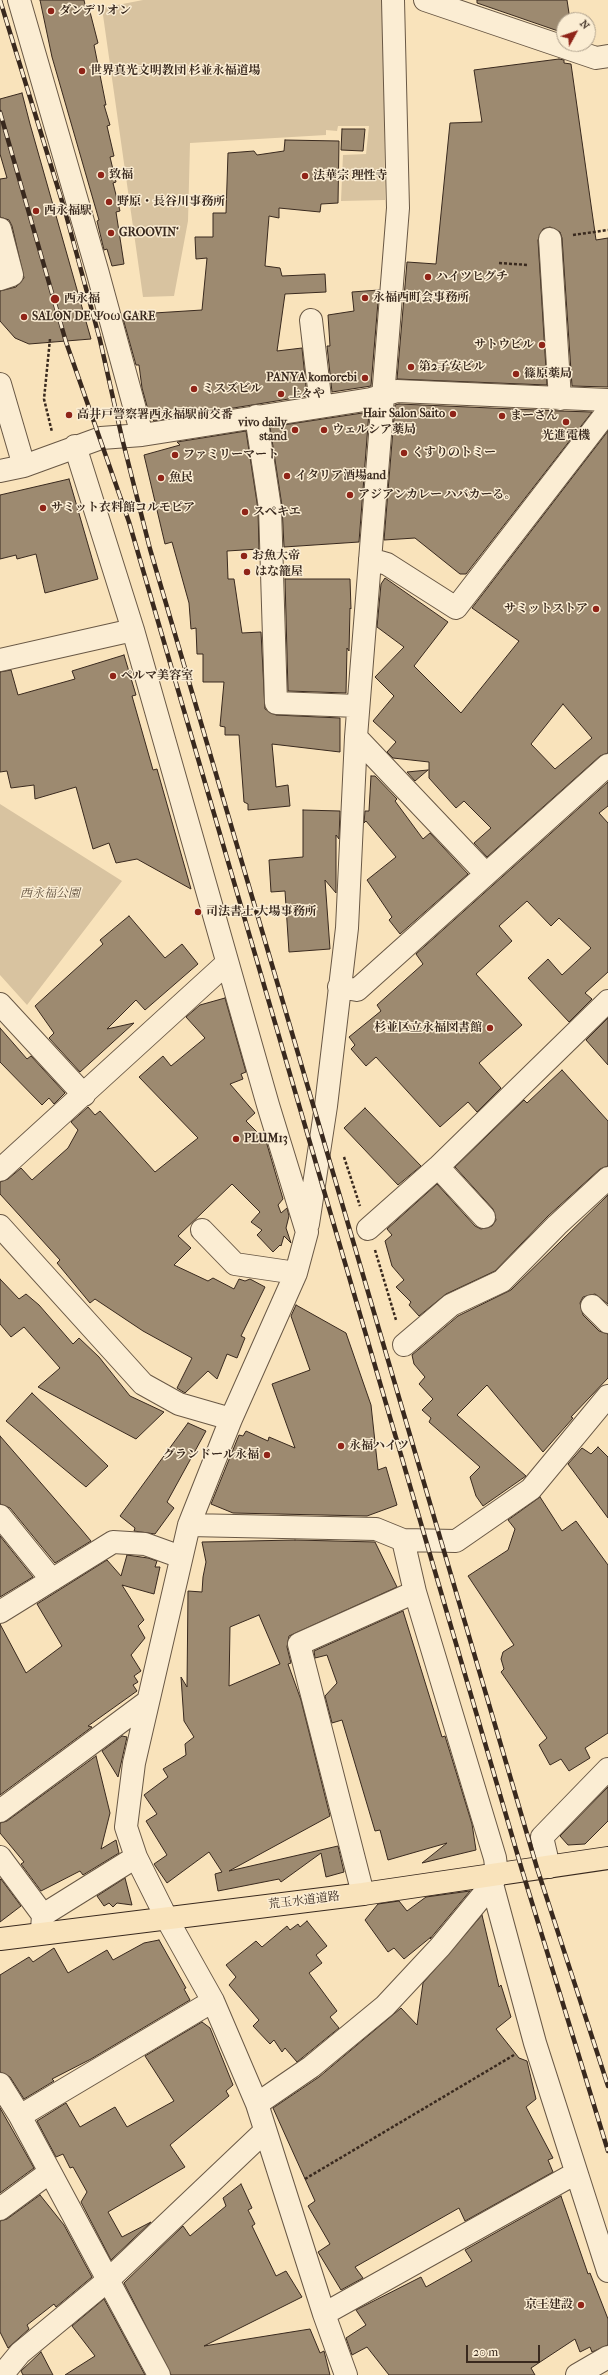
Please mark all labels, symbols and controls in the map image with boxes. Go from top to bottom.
place label: ダンデリオン [59,4,131,18]
marker: ダンデリオン [46,6,56,16]
north arrow [556,12,596,52]
text: N [577,17,592,32]
place label: 世界真光文明教団 杉並永福道場 [90,64,261,78]
marker: 世界真光文明教団 杉並永福道場 [77,66,87,76]
place label: 致福 [109,168,133,182]
place label: 法華宗 理性寺 [313,169,388,183]
marker: 致福 [96,170,106,180]
marker: 法華宗 理性寺 [300,171,310,181]
place label: 野原・長谷川事務所 [117,195,225,209]
marker: 野原・長谷川事務所 [104,197,114,207]
place label: 西永福駅 [44,204,92,218]
marker: 西永福駅 [31,206,41,216]
place label: GROOVIN‘ [119,226,179,240]
marker: GROOVIN‘ [106,228,116,238]
place label: ハイツヒグチ [436,270,508,284]
marker: ハイツヒグチ [423,272,433,282]
place label: 永福西町会事務所 [373,291,469,305]
place label: 西永福 [64,292,100,306]
marker: 西永福 [49,293,61,305]
marker: 永福西町会事務所 [360,293,370,303]
place label: SALON DE Ψοω GARE [32,310,155,324]
marker: SALON DE Ψοω GARE [19,312,29,322]
place label: サトウビル [474,338,534,352]
marker: サトウビル [537,340,547,350]
place label: 第2子安ビル [419,360,485,374]
marker: 第2子安ビル [406,362,416,372]
place label: 篠原薬局 [524,367,572,381]
marker: 篠原薬局 [511,369,521,379]
place label: PANYA komorebi [266,371,357,385]
marker: PANYA komorebi [360,373,370,383]
place label: ミスズビル [202,382,262,396]
marker: ミスズビル [189,384,199,394]
place label: 上々や [289,387,325,401]
marker: 上々や [276,389,286,399]
place label: Hair Salon Saito [363,407,445,421]
place label: 高井戸警察署西永福駅前交番 [77,408,233,422]
marker: Hair Salon Saito [448,409,458,419]
place label: まーさん [510,409,558,423]
marker: 高井戸警察署西永福駅前交番 [64,410,74,420]
marker: まーさん [497,411,507,421]
place label: vivo daily stand [238,416,287,444]
marker: 光進電機 [561,417,571,427]
place label: ウェルシア薬局 [332,423,416,437]
marker: vivo daily stand [290,425,300,435]
marker: ウェルシア薬局 [319,425,329,435]
place label: 光進電機 [542,429,590,443]
place label: くすりのトミー [412,446,496,460]
place label: ファミリーマート [183,448,279,462]
marker: くすりのトミー [399,448,409,458]
marker: ファミリーマート [170,450,180,460]
place label: イタリア酒場and [295,469,386,483]
place label: 魚民 [169,471,193,485]
marker: イタリア酒場and [282,471,292,481]
marker: 魚民 [156,473,166,483]
place label: アジアンカレー ハバカーる。 [358,488,517,502]
marker: アジアンカレー ハバカーる。 [345,490,355,500]
place label: サミット衣料館コルモピア [51,501,195,515]
marker: サミット衣料館コルモピア [38,503,48,513]
place label: スぺキエ [253,505,301,519]
marker: スぺキエ [240,507,250,517]
place label: お魚大帝 [252,549,300,563]
marker: お魚大帝 [239,551,249,561]
place label: はな籠屋 [255,565,303,579]
marker: はな籠屋 [242,567,252,577]
place label: サミットストア [504,602,588,616]
marker: サミットストア [591,604,601,614]
place label: ペルマ美容室 [121,669,193,683]
marker: ペルマ美容室 [108,671,118,681]
park label: 西永福公園 [20,887,80,901]
place label: 司法書士 大場事務所 [206,905,317,919]
marker: 司法書士 大場事務所 [193,907,203,917]
place label: 杉並区立永福図書館 [374,1021,482,1035]
marker: 杉並区立永福図書館 [485,1023,495,1033]
place label: PLUM13 [244,1132,288,1146]
marker: PLUM13 [231,1134,241,1144]
place label: 永福ハイツ [349,1439,409,1453]
marker: 永福ハイツ [336,1441,346,1451]
place label: グランドール永福 [163,1448,259,1462]
marker: グランドール永福 [262,1450,272,1460]
street label: 荒玉水道道路 [267,1889,341,1913]
place label: 京王建設 [525,2298,573,2312]
marker: 京王建設 [576,2300,586,2310]
scale bar [468,2337,542,2363]
text: 20 m [473,2345,498,2359]

